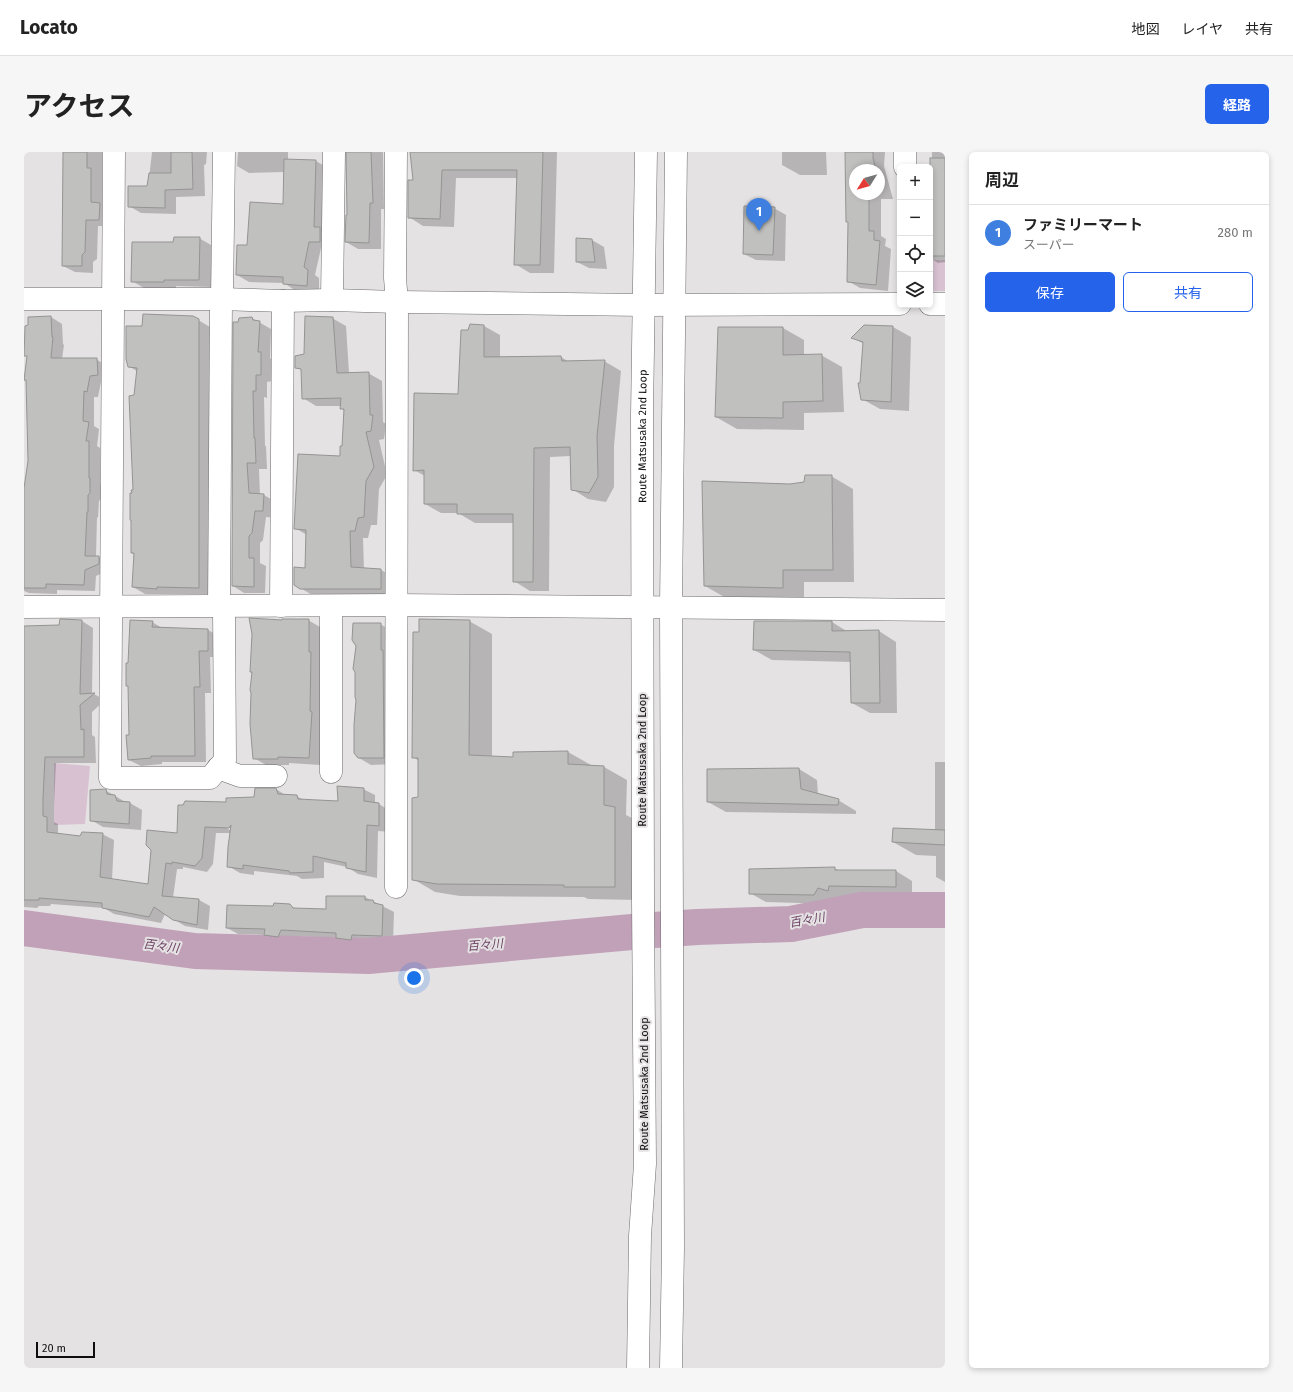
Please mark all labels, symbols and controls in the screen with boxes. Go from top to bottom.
text: Locato [20,16,78,39]
text: 地図 [1131,21,1159,38]
text: レイヤ [1181,21,1223,38]
text: 共有 [1245,21,1273,38]
button: 経路 [1205,84,1269,124]
text: アクセス [24,90,135,123]
north arrow [849,164,885,200]
map controls [897,164,933,308]
button: + [897,164,933,200]
text: 周辺 [985,170,1019,191]
pin: 1 [746,198,772,231]
button: − [897,200,933,236]
text: ファミリーマート [1023,216,1143,234]
text: 1 [995,225,1001,240]
text: 280 m [1218,225,1253,240]
button: locate [897,236,933,272]
text: スーパー [1023,237,1075,252]
button: layers [897,272,933,308]
button: 保存 [985,272,1115,312]
button: 共有 [1123,272,1253,312]
street label: Route Matsusaka 2nd Loop [636,369,650,503]
street label: Route Matsusaka 2nd Loop [636,693,649,827]
water label: 百々川 [788,910,828,930]
water label: 百々川 [466,936,506,954]
water label: 百々川 [142,937,182,955]
your location [404,968,424,988]
street label: Route Matsusaka 2nd Loop [638,1017,651,1151]
scale bar [36,1340,95,1359]
text: 20 m [42,1342,66,1355]

